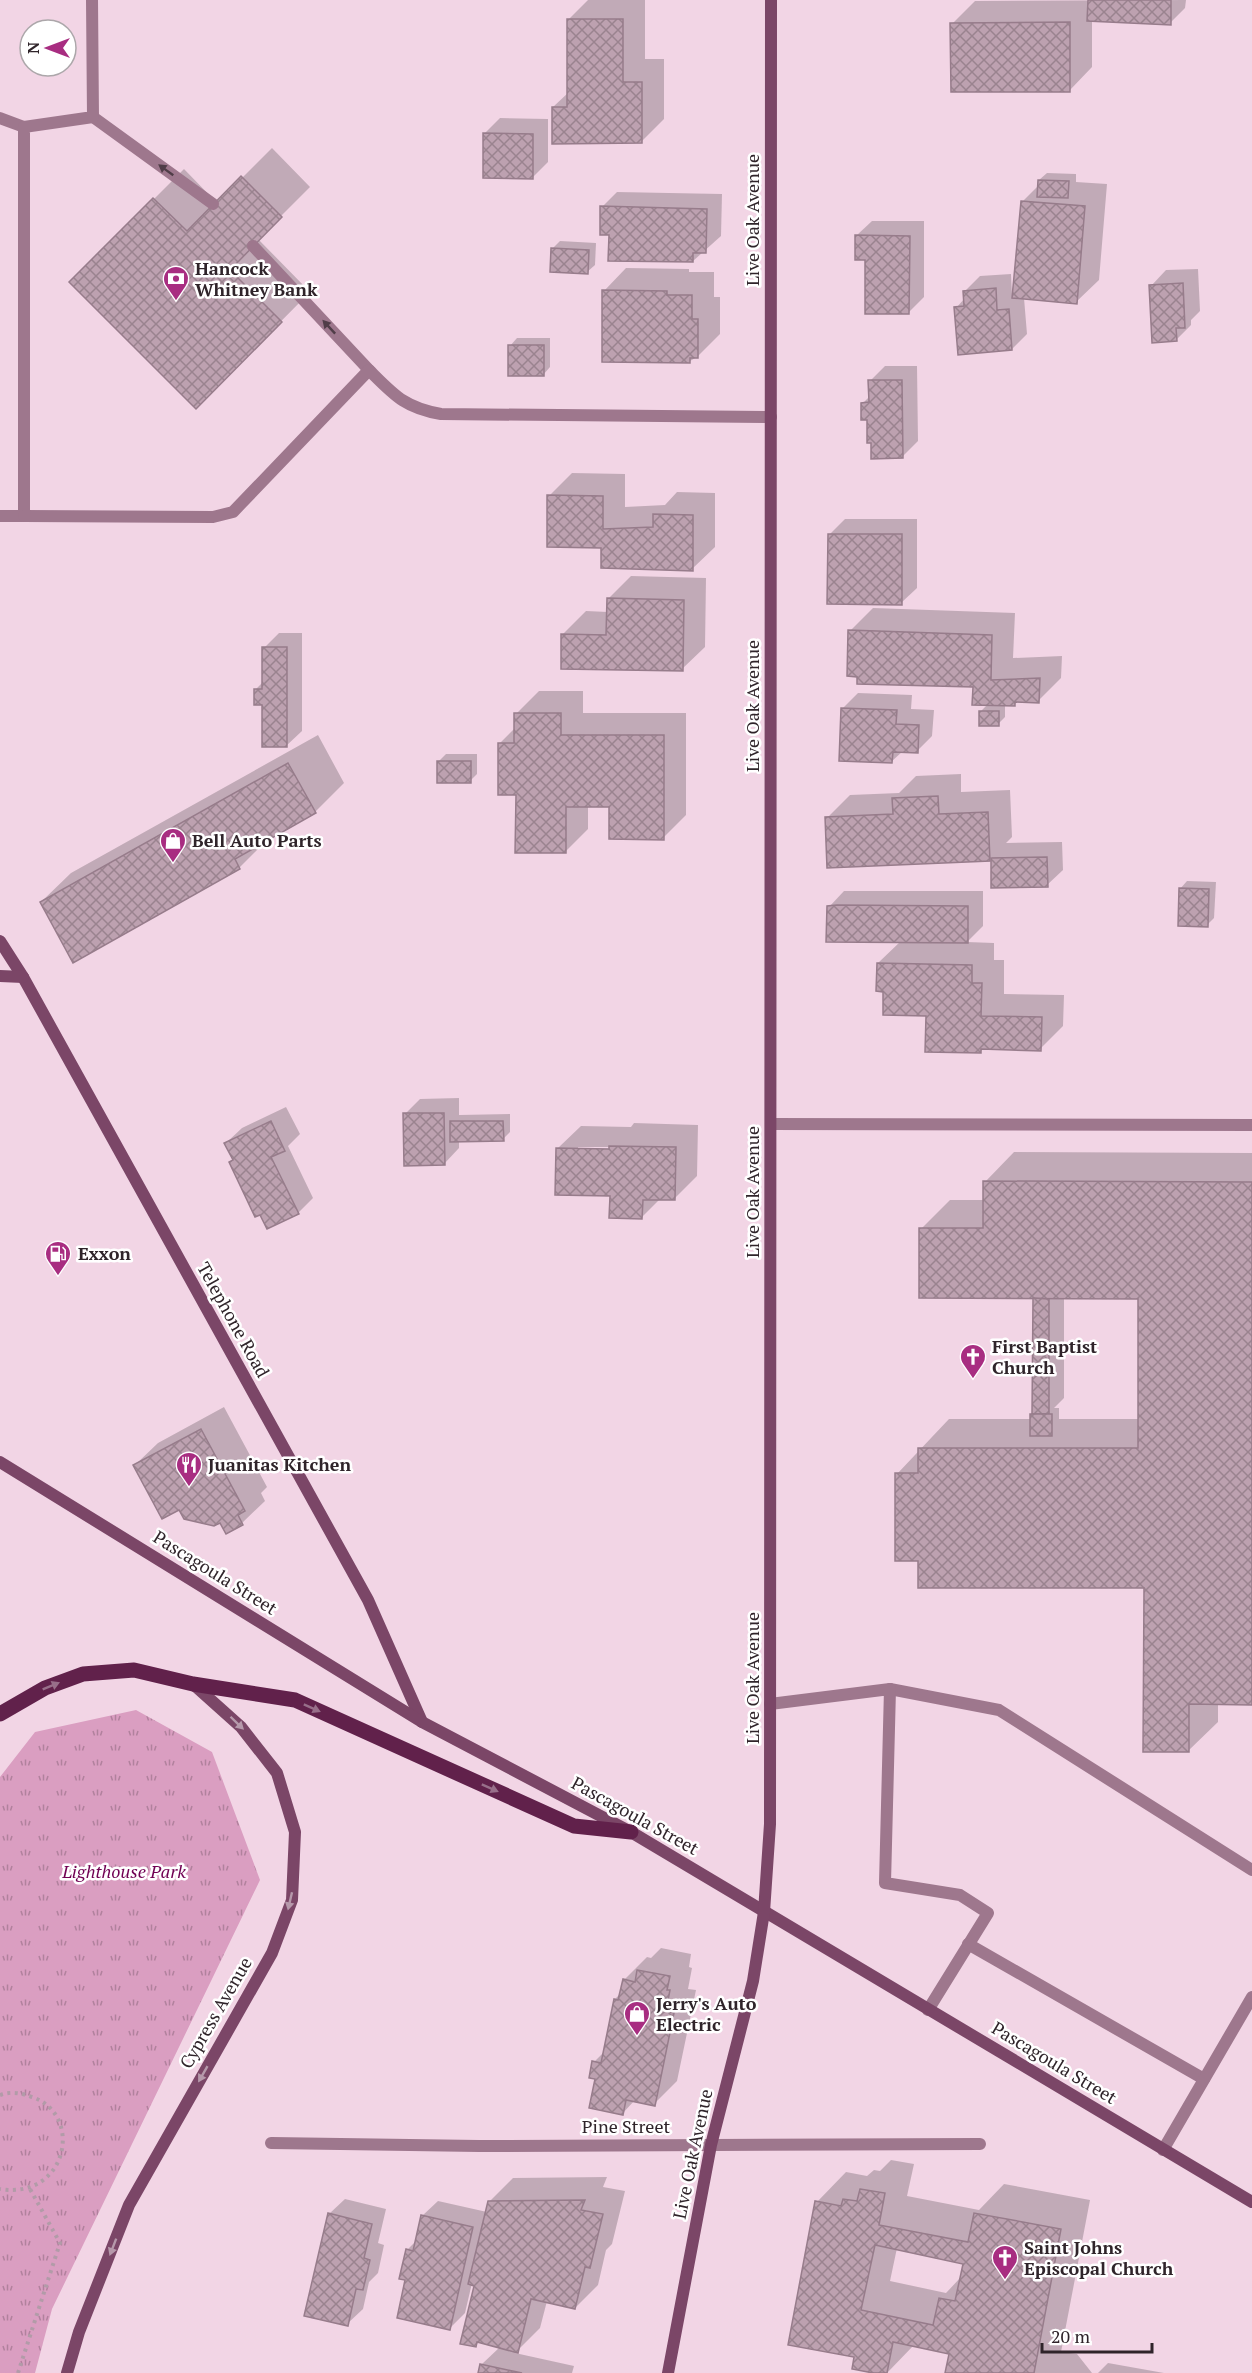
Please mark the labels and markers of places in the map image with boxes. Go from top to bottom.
place label: Hancock Whitney Bank [195,256,318,301]
bank icon: Hancock Whitney Bank [161,264,191,302]
shop icon: Bell Auto Parts [158,826,188,864]
place label: Bell Auto Parts [192,828,322,852]
fuel station icon: Exxon [43,1239,73,1277]
place label: Exxon [78,1241,131,1265]
place label: First Baptist Church [992,1334,1097,1379]
church icon: First Baptist Church [958,1342,988,1380]
restaurant icon: Juanitas Kitchen [174,1450,204,1488]
place label: Juanitas Kitchen [208,1452,351,1476]
place label: Jerry's Auto Electric [656,1991,757,2036]
shop icon: Jerry's Auto Electric [622,1999,652,2037]
place label: Saint Johns Episcopal Church [1024,2235,1174,2280]
church icon: Saint Johns Episcopal Church [990,2243,1020,2281]

